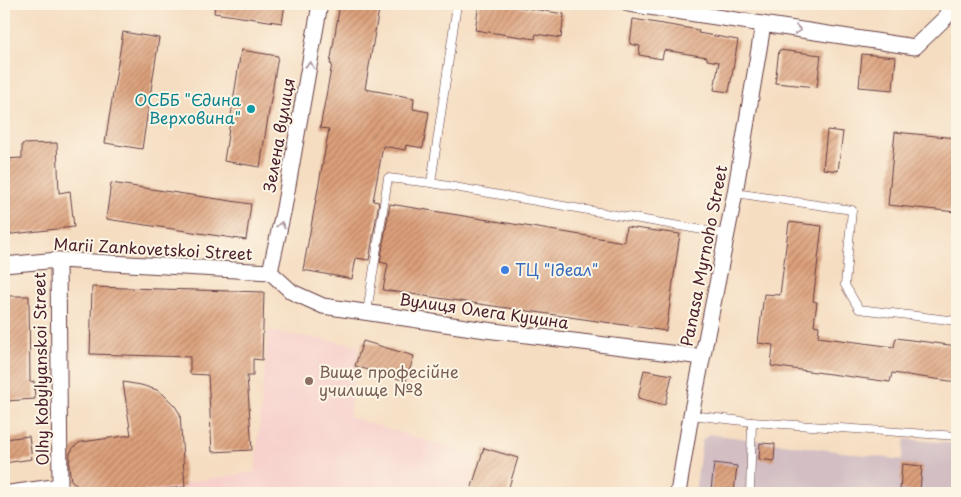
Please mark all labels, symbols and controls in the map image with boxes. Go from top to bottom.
one-way arrow [794,24,802,34]
one-way arrow [304,61,314,69]
street label: Зелена вулиця [256,76,300,194]
place label: ОСББ "Єдина Верховина" [134,87,241,129]
marker: ОСББ "Єдина Верховина" [245,103,257,115]
street label: Panasa Myrnoho Street [674,163,732,349]
one-way arrow [275,220,285,229]
street label: Marii Zankovetskoi Street [53,231,254,265]
place label: ТЦ "Ідеал" [515,257,598,281]
marker: ТЦ "Ідеал" [499,264,511,276]
street label: Olhy Kobylyanskoi Street [26,272,54,466]
street label: Вулиця Олега Куцина [398,286,570,334]
place label: Вище професійне училище №8 [319,359,459,401]
marker: Вище професійне училище №8 [303,375,315,387]

